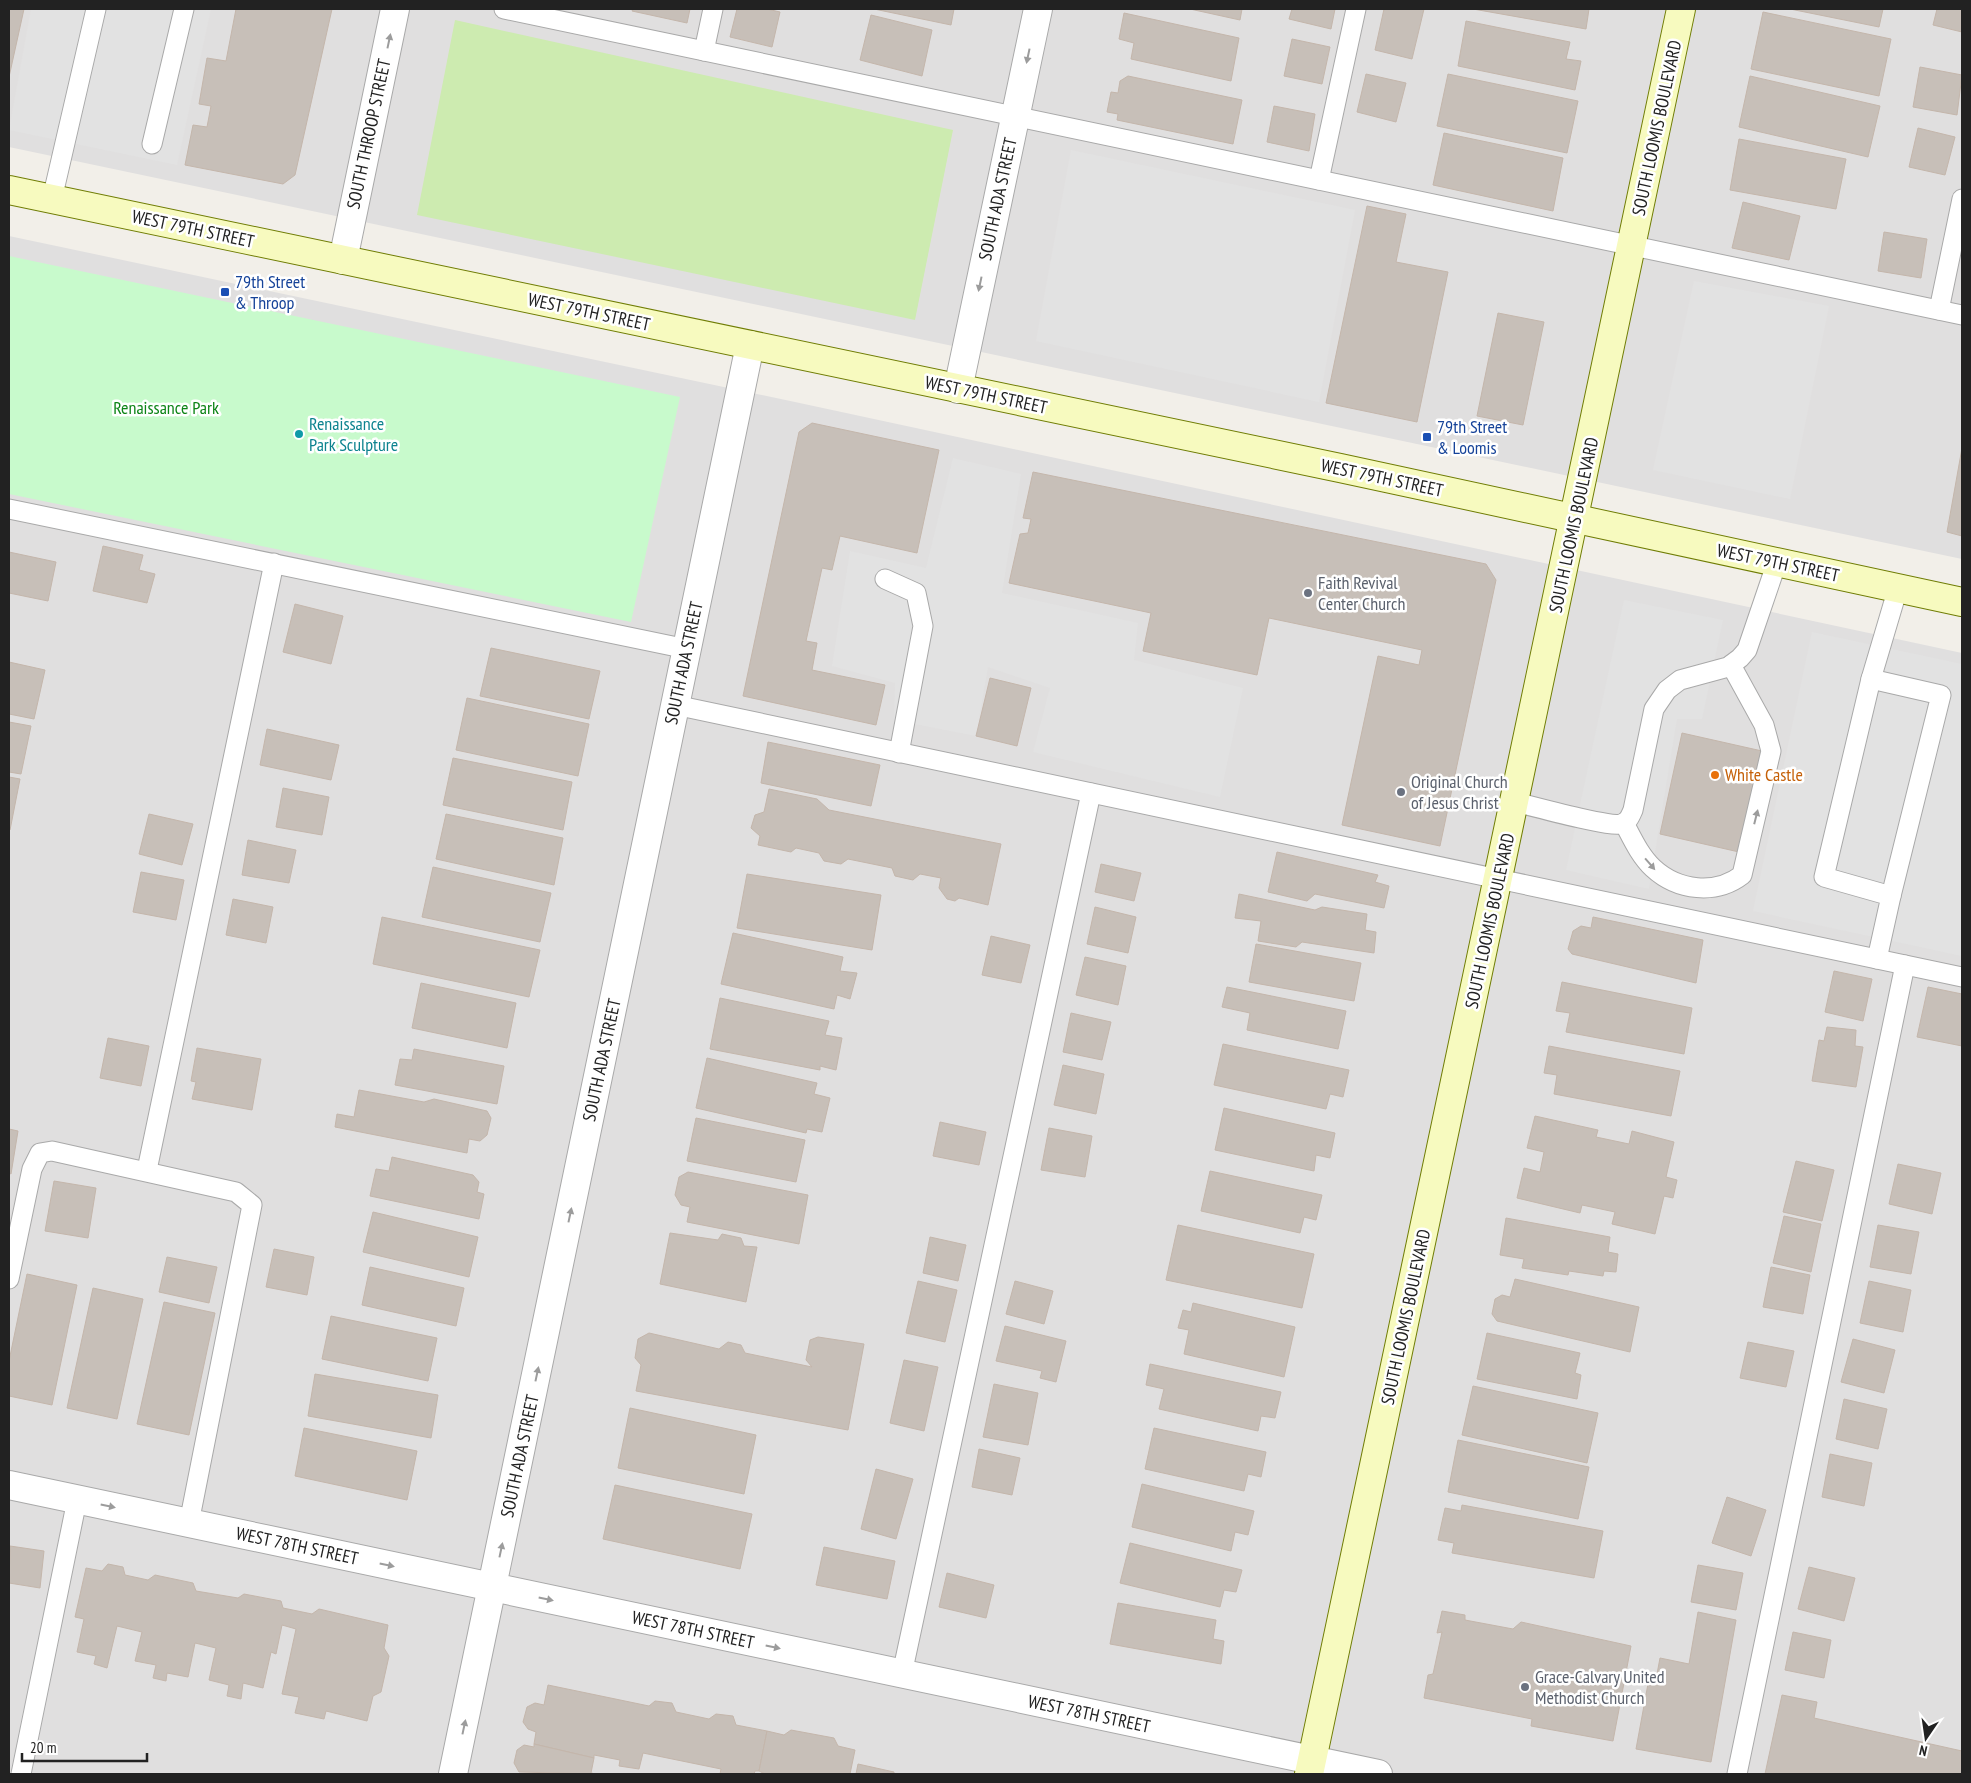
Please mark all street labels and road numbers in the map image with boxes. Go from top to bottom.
street label: SOUTH LOOMIS BOULEVARD [1627,38,1686,218]
street label: SOUTH THROOP STREET [341,57,396,211]
street label: SOUTH ADA STREET [973,135,1022,263]
street label: WEST 79TH STREET [130,204,256,253]
street label: WEST 79TH STREET [526,287,652,336]
street label: WEST 79TH STREET [923,370,1049,419]
street label: SOUTH LOOMIS BOULEVARD [1544,435,1603,615]
street label: WEST 79TH STREET [1319,453,1445,502]
street label: WEST 79TH STREET [1715,538,1841,587]
street label: SOUTH ADA STREET [659,599,708,727]
street label: SOUTH LOOMIS BOULEVARD [1460,831,1519,1011]
street label: SOUTH ADA STREET [577,996,626,1124]
street label: SOUTH LOOMIS BOULEVARD [1376,1227,1435,1407]
street label: SOUTH ADA STREET [495,1392,544,1520]
street label: WEST 78TH STREET [234,1521,360,1570]
street label: WEST 78TH STREET [630,1605,756,1654]
street label: WEST 78TH STREET [1026,1689,1152,1738]

